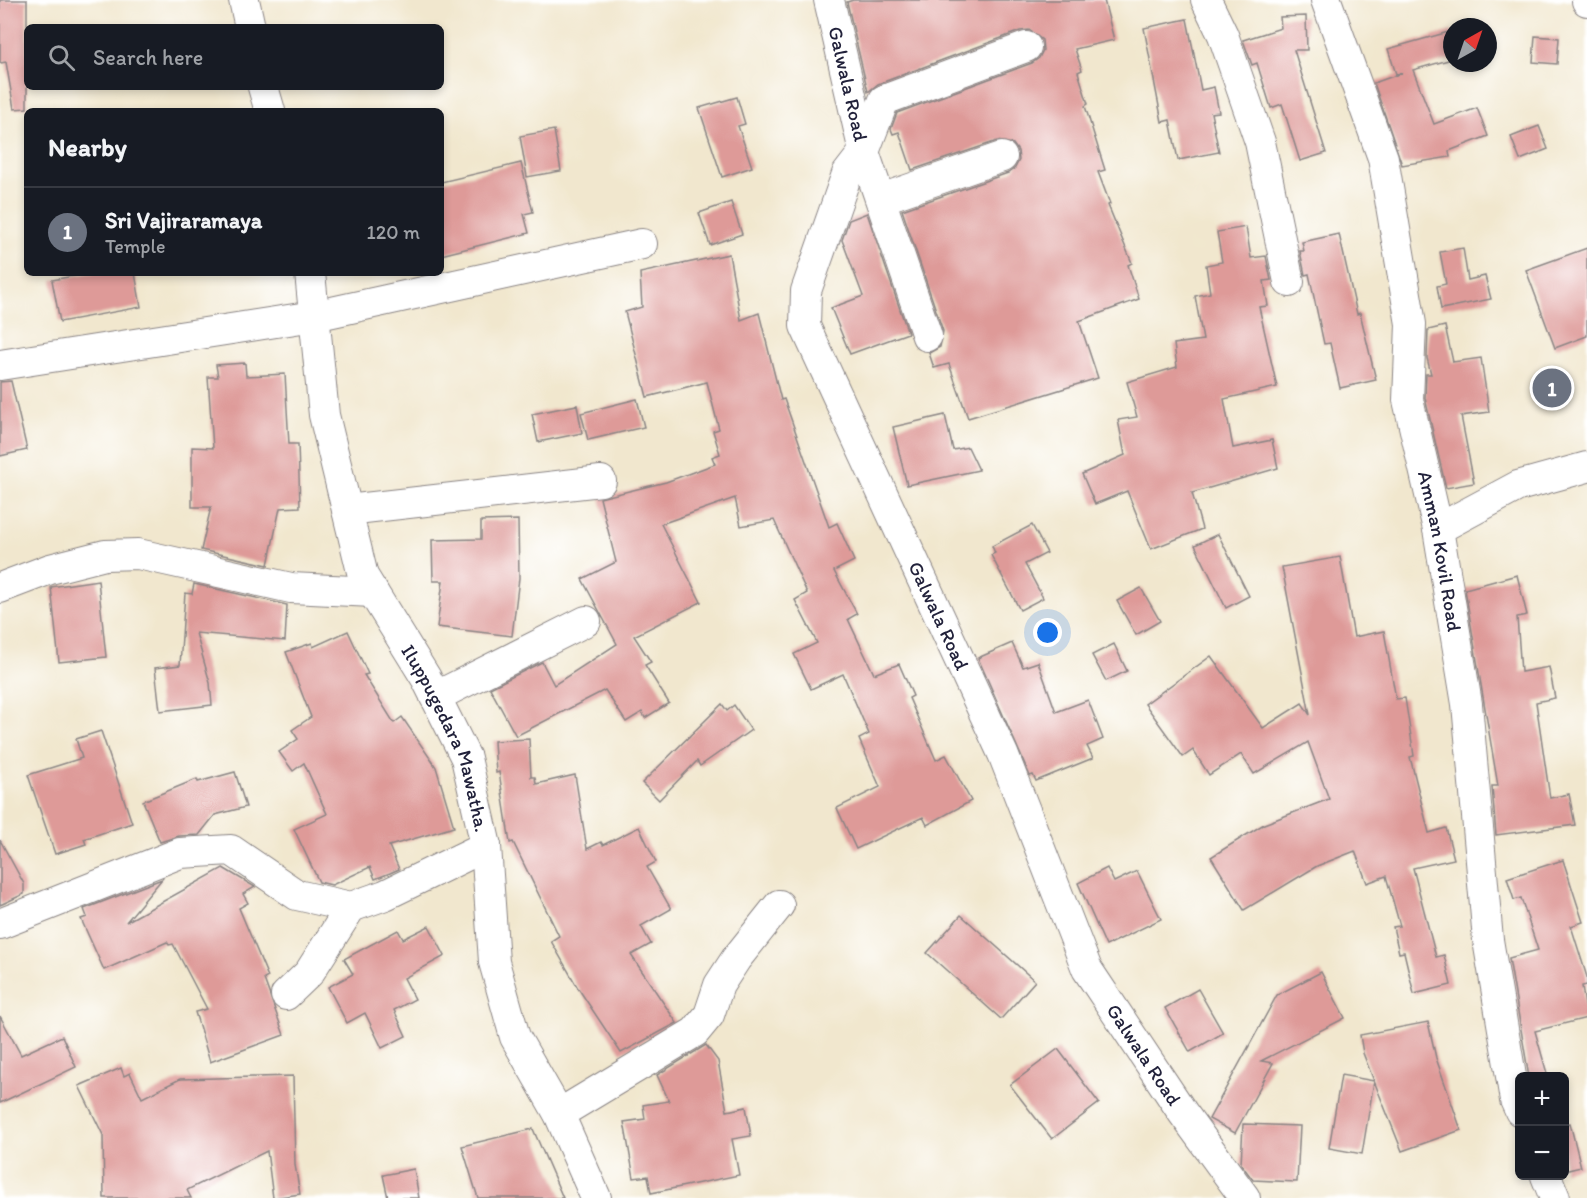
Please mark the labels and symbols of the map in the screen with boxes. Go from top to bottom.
north arrow [1443,18,1497,72]
street label: Galwala Road [823,24,873,144]
pin: 1 [1532,366,1572,410]
street label: Amman Kovil Road [1413,469,1467,633]
street label: Galwala Road [904,558,974,674]
your location [1033,618,1062,647]
street label: Iluppugedara Mawatha. [396,640,494,834]
street label: Galwala Road [1102,999,1186,1110]

